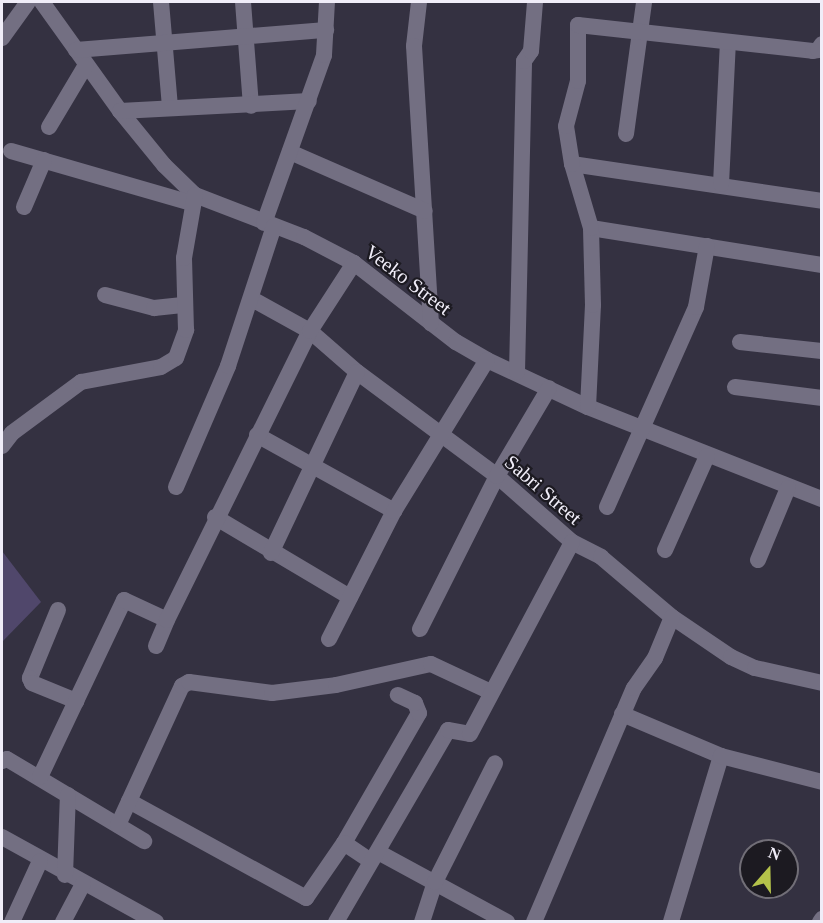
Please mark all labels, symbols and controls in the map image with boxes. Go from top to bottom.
street label: Veeko Street [360,240,456,320]
street label: Sabri Street [500,450,586,530]
north arrow [739,839,799,899]
text: N [766,844,783,863]

